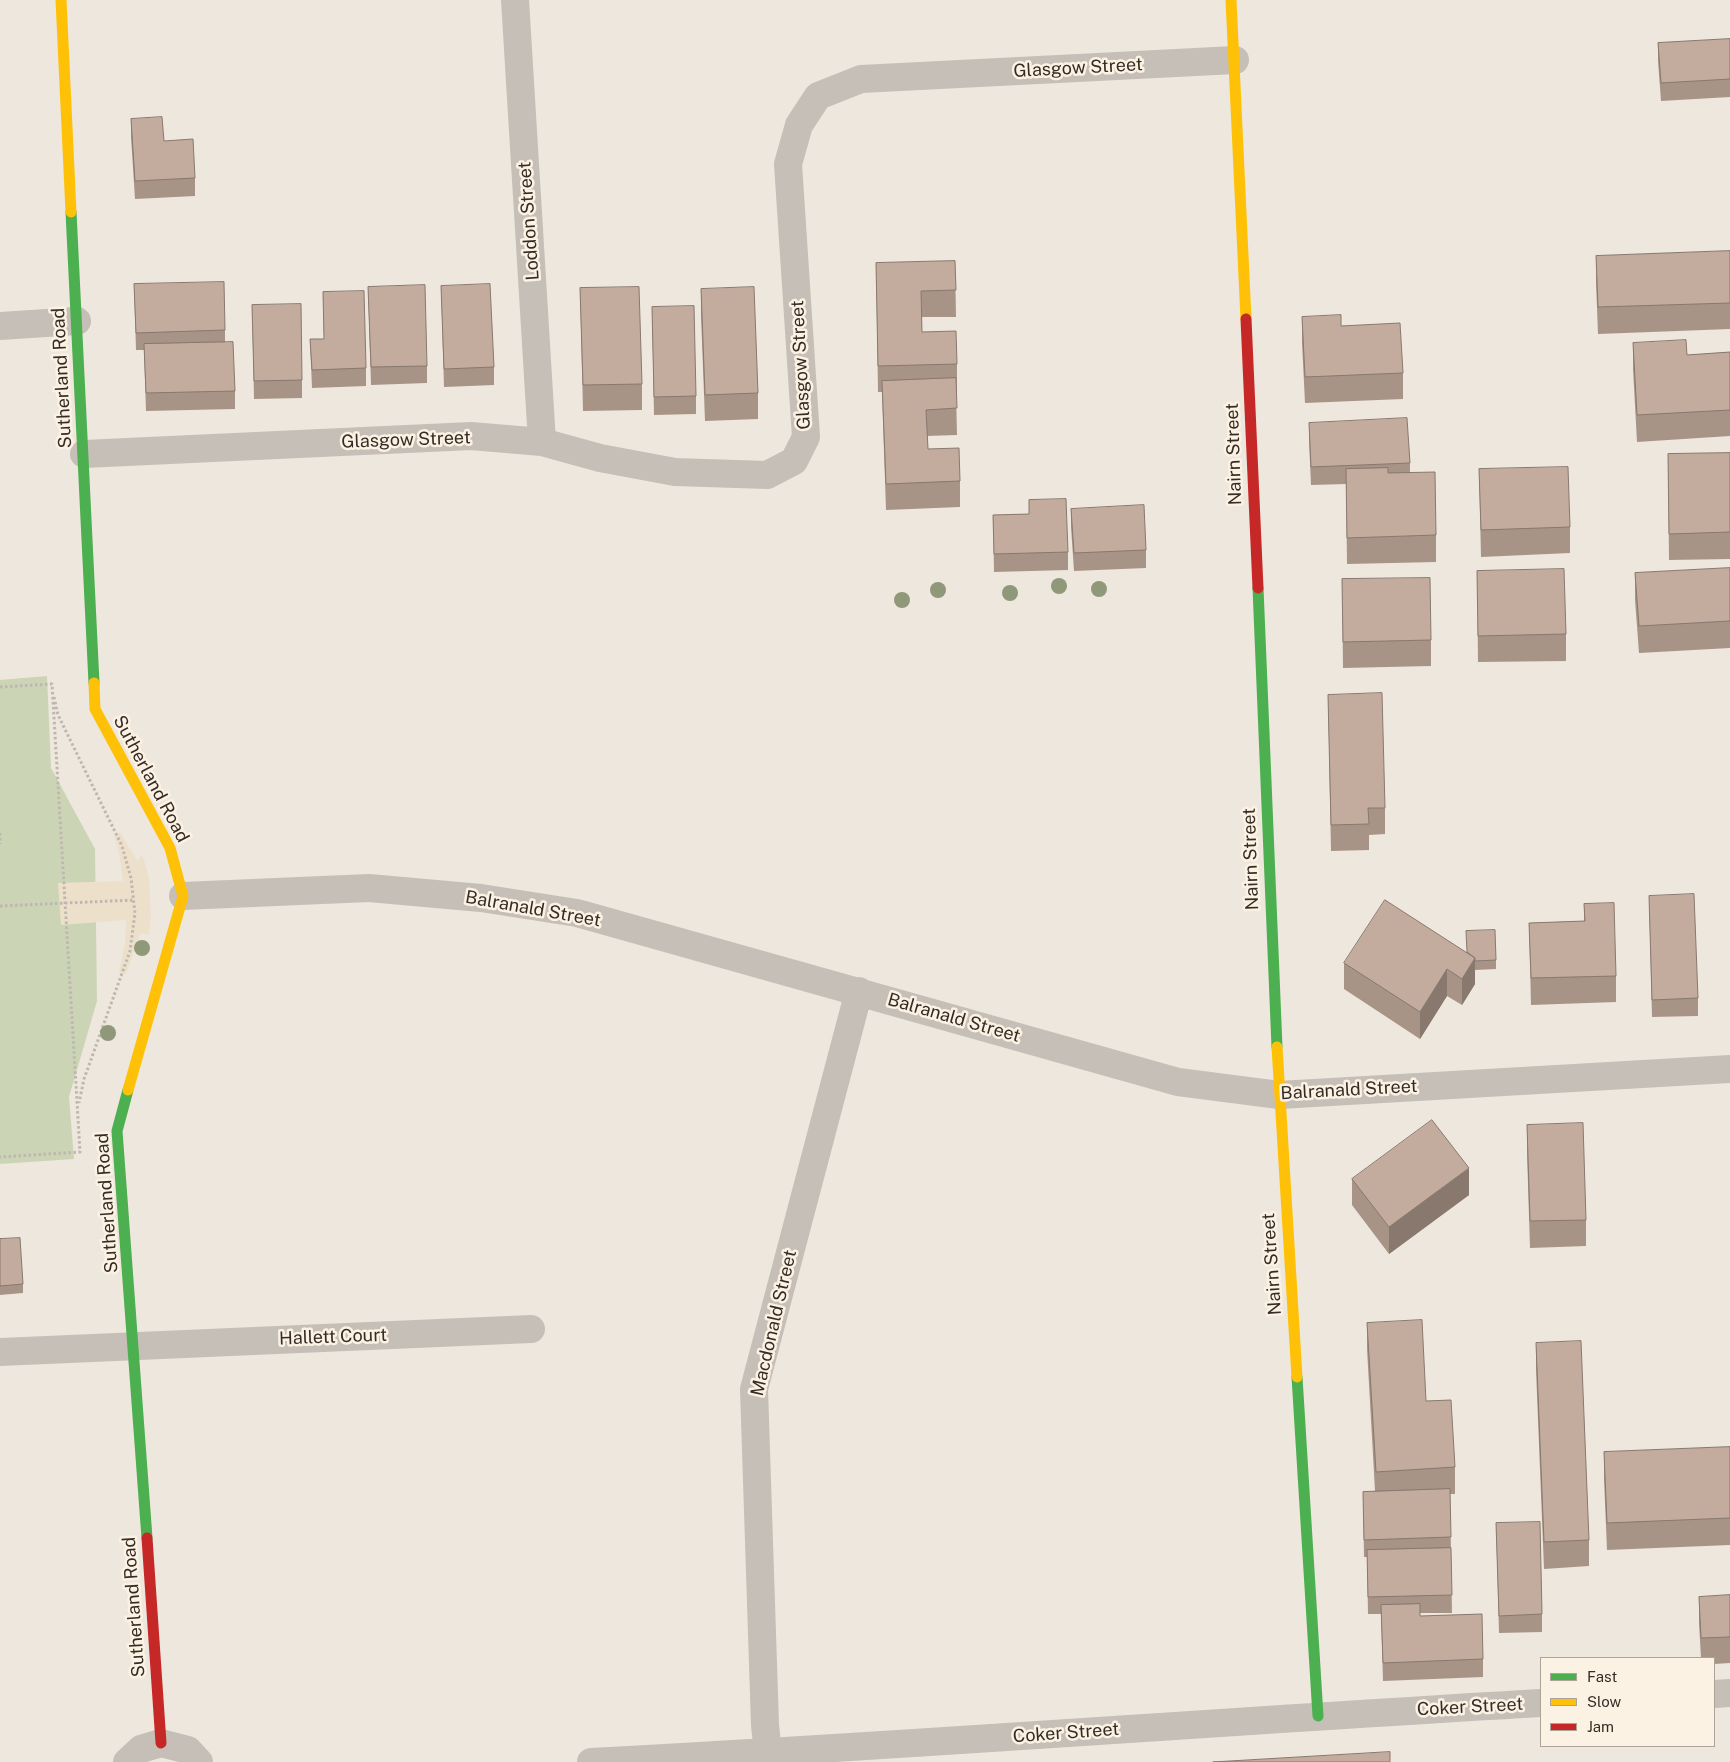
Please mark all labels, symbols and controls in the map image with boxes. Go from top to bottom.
street label: Glasgow Street [1013,54,1143,82]
street label: Loddon Street [514,161,544,281]
street label: Glasgow Street [787,300,815,430]
street label: Sutherland Road [48,307,76,449]
street label: Nairn Street [1221,402,1247,506]
street label: Glasgow Street [341,427,471,453]
street label: Sutherland Road [108,712,194,846]
street label: Nairn Street [1238,807,1264,911]
street label: Balranald Street [464,886,602,932]
street label: Balranald Street [885,989,1023,1047]
street label: Balranald Street [1280,1076,1418,1104]
street label: Sutherland Road [91,1132,123,1274]
street label: Nairn Street [1258,1212,1286,1316]
street label: Macdonald Street [747,1248,801,1398]
street label: Hallett Court [279,1324,387,1350]
street label: Sutherland Road [118,1536,150,1678]
legend [1540,1657,1715,1747]
text: Fast [1587,1668,1617,1685]
street label: Coker Street [1416,1693,1524,1721]
text: Slow [1587,1693,1621,1710]
text: Jam [1587,1718,1614,1735]
street label: Coker Street [1012,1719,1120,1747]

